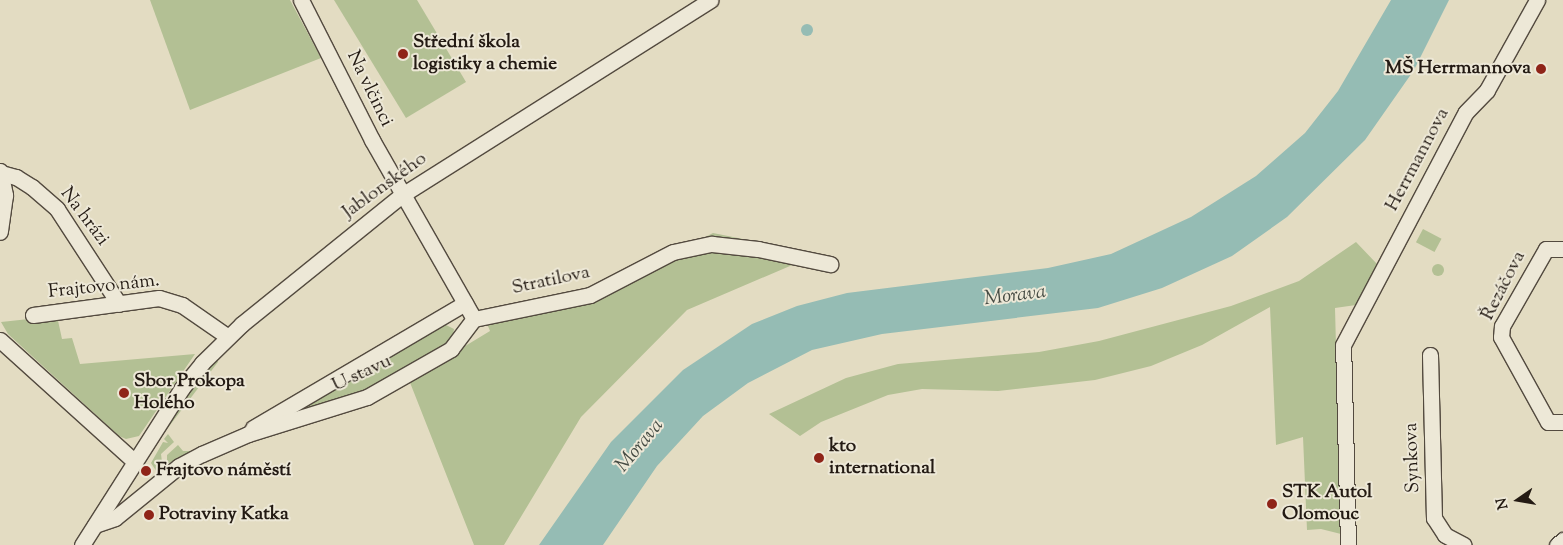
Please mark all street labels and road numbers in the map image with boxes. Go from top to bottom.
street label: Na vlčinci [341,47,397,131]
street label: Herrmannova [1381,105,1455,215]
street label: Jablonského [338,148,432,224]
street label: Na hrázi [55,183,113,251]
street label: Řezáčova [1477,248,1531,324]
street label: Stratilova [510,262,592,300]
street label: Frajtovo nám. [47,270,161,304]
street label: U stavu [329,350,395,398]
street label: Synkova [1400,422,1426,494]

